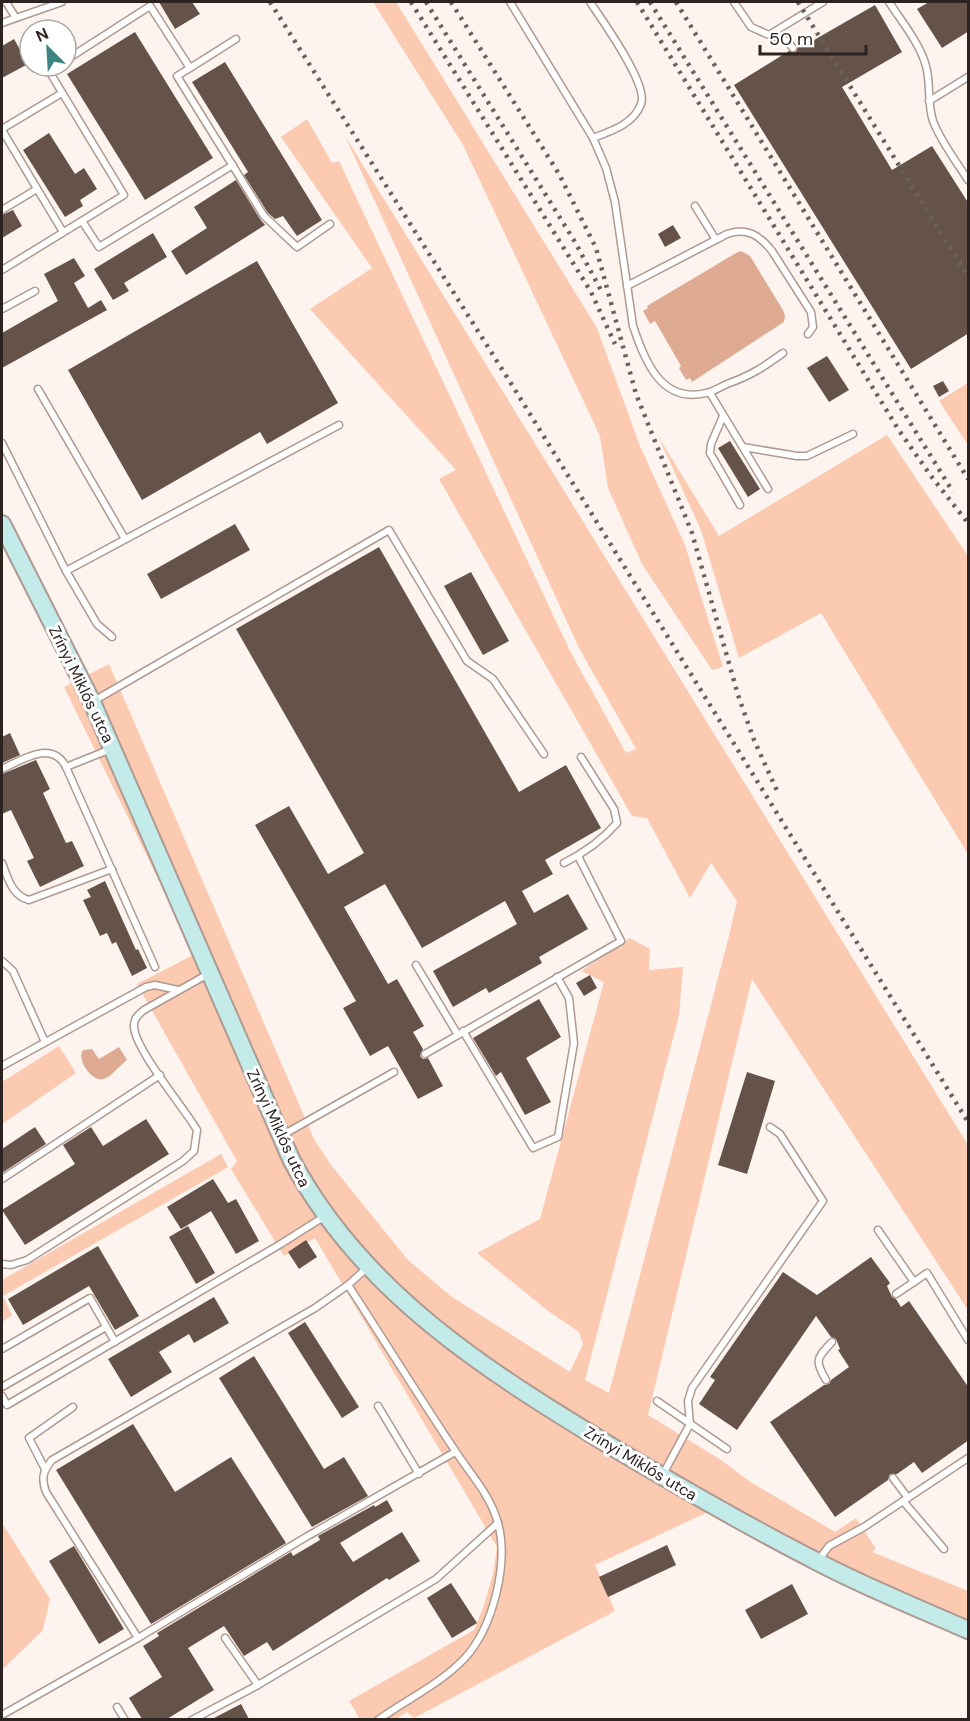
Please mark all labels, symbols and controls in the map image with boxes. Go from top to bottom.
north arrow [18,18,78,78]
scale bar [760,18,866,56]
text: N [33,23,52,47]
text: 50 m [769,27,813,51]
street label: Zrínyi Miklós utca [44,622,119,746]
street label: Zrínyi Miklós utca [242,1066,315,1191]
street label: Zrínyi Miklós utca [581,1422,701,1505]

